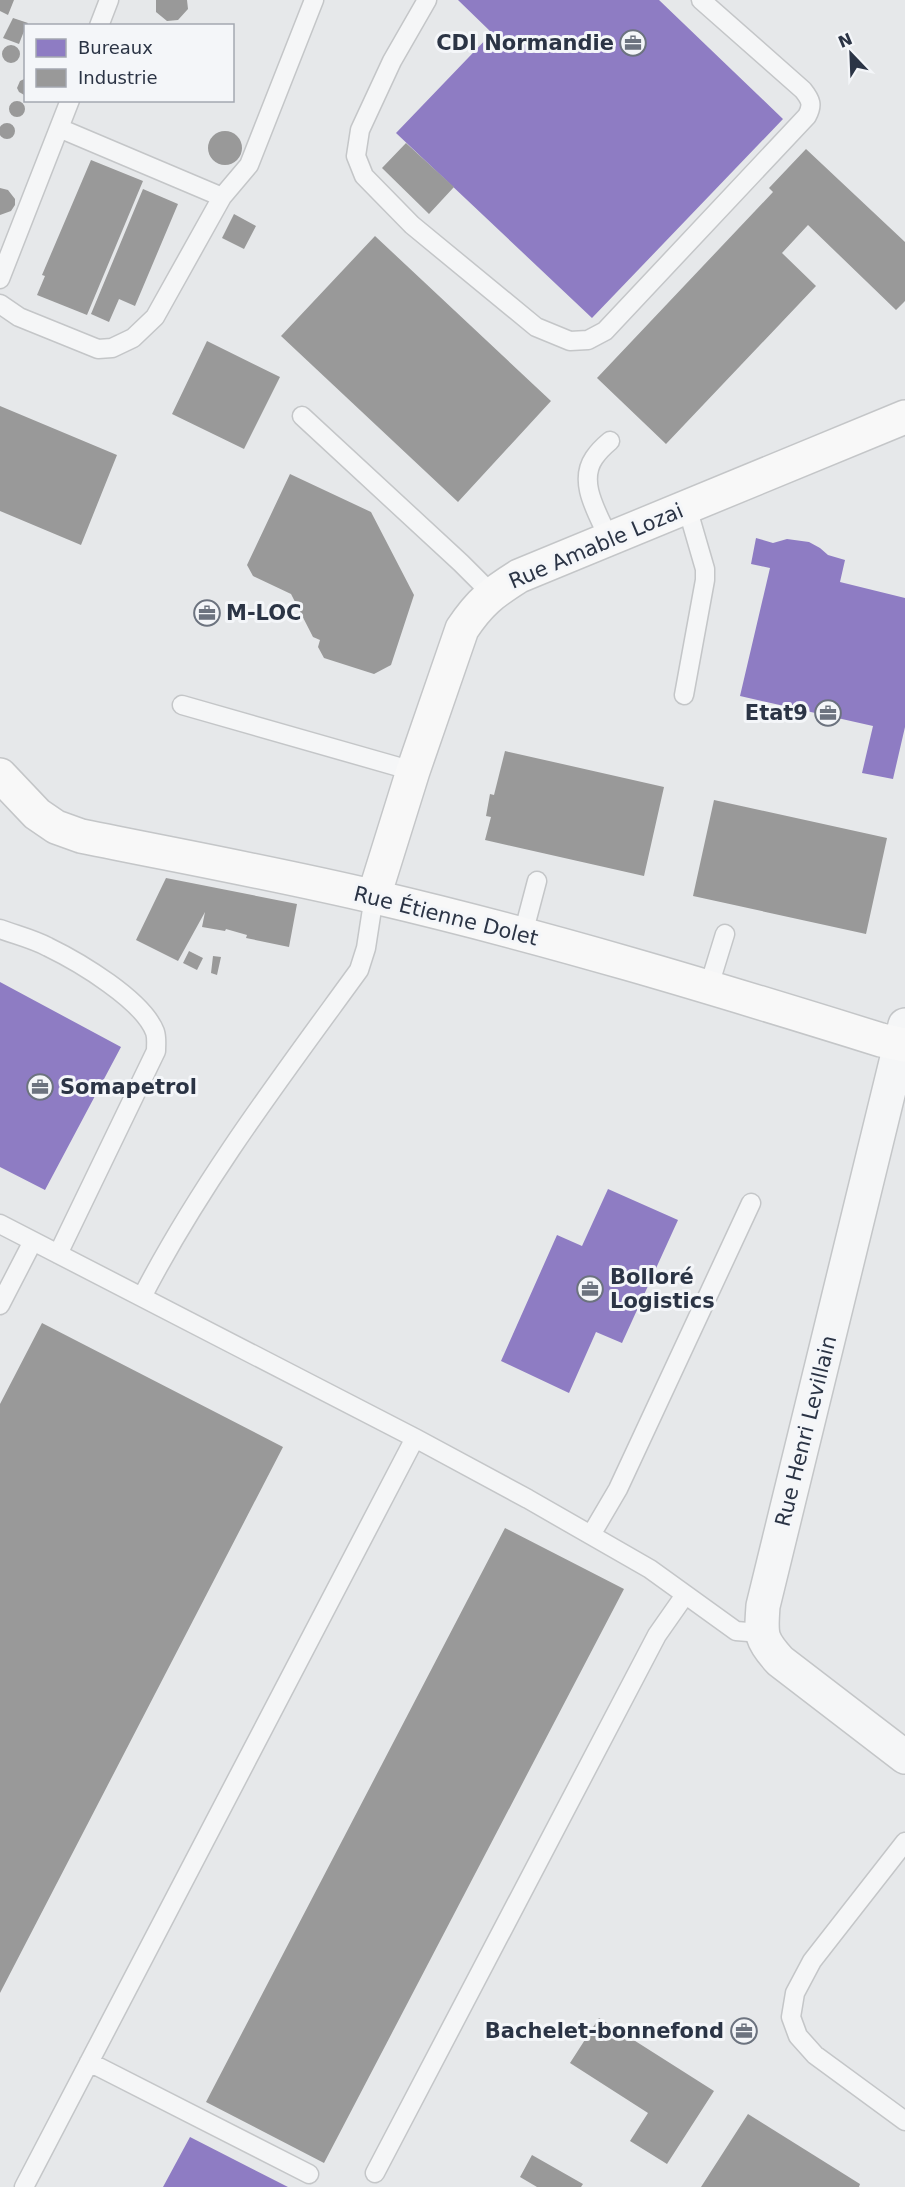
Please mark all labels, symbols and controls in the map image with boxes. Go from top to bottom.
legend [24,24,234,102]
north arrow [821,24,881,84]
office icon: CDI Normandie [618,28,648,58]
text: N [835,29,855,52]
place label: CDI Normandie [436,31,614,55]
text: Bureaux [78,37,153,58]
text: Industrie [78,67,157,88]
street label: Rue Amable Lozai [505,498,687,594]
office icon: M-LOC [192,598,222,628]
place label: M-LOC [226,601,302,625]
office icon: Etat9 [813,698,843,728]
place label: Etat9 [745,701,808,725]
street label: Rue Étienne Dolet [351,881,541,951]
office icon: Somapetrol [25,1072,55,1102]
place label: Somapetrol [60,1075,197,1099]
place label: Bolloré Logistics [610,1265,715,1313]
office icon: Bolloré Logistics [575,1274,605,1304]
street label: Rue Henri Levillain [771,1333,841,1529]
office icon: Bachelet-bonnefond [729,2016,759,2046]
place label: Bachelet-bonnefond [485,2019,724,2043]

